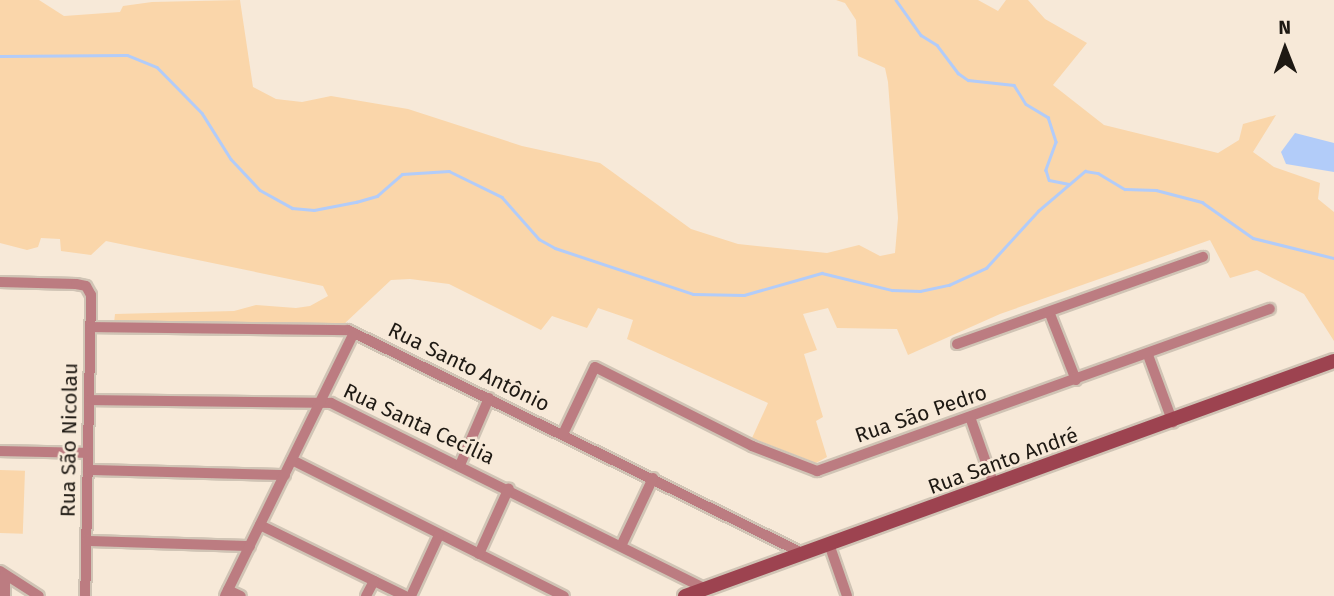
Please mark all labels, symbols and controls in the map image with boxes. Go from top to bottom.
north arrow [1250,14,1320,84]
text: N [1278,16,1291,39]
street label: Rua Santo Antônio [384,317,554,417]
street label: Rua São Nicolau [55,363,83,517]
street label: Rua Santa Cecília [339,378,499,470]
street label: Rua São Pedro [852,380,990,448]
street label: Rua Santo André [924,422,1082,500]

